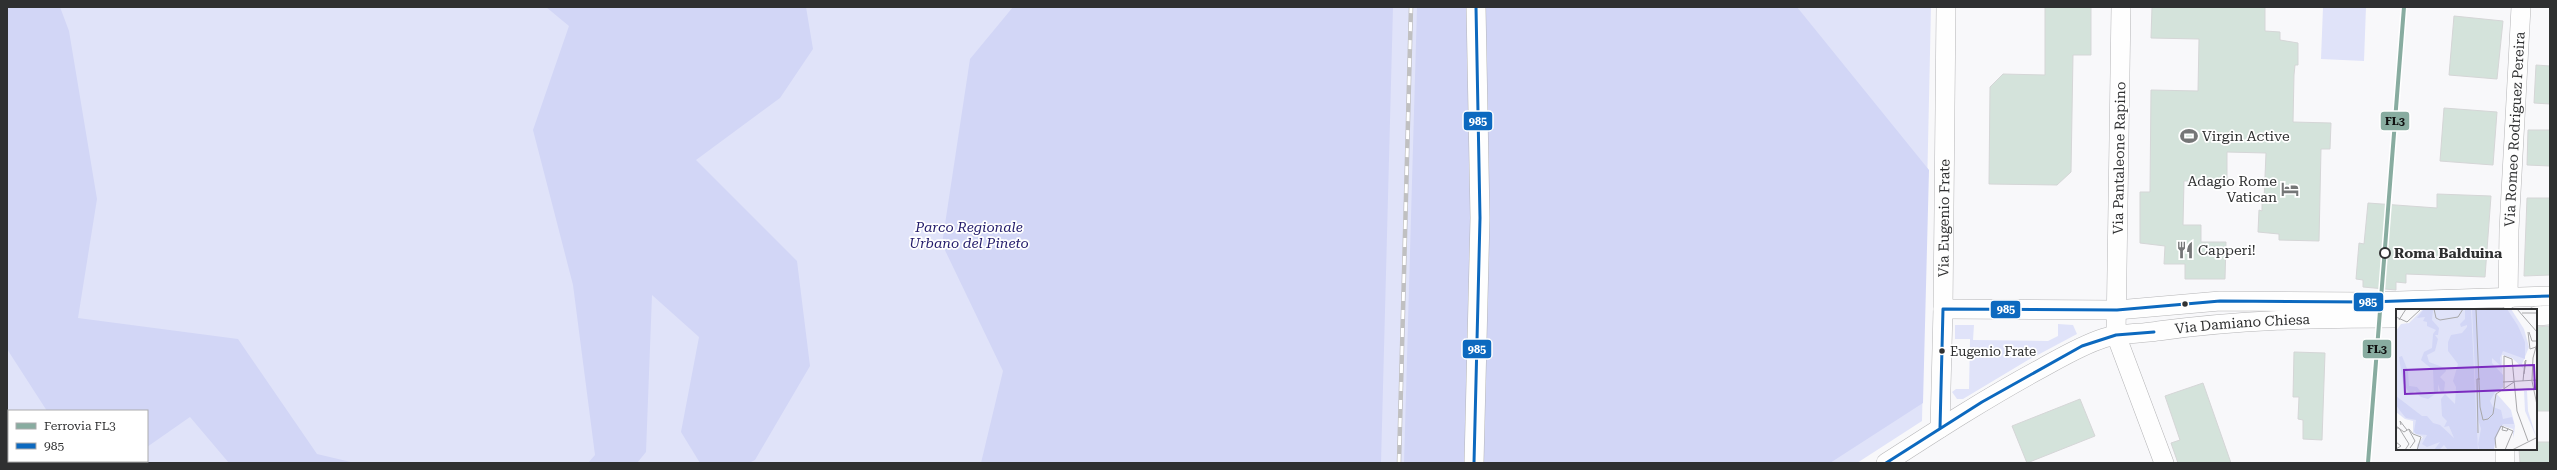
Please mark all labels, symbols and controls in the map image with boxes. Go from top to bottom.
street label: Via Romeo Rodriguez Pereira [2501,31,2528,227]
street label: Via Pantaleone Rapino [2110,82,2128,234]
line badge: 985 [1463,111,1493,131]
line badge: FL3 [2380,111,2410,131]
text: 985 [1469,115,1487,128]
text: FL3 [2385,115,2405,128]
sports icon: Virgin Active [2179,126,2199,146]
place label: Virgin Active [2202,128,2290,144]
street label: Via Eugenio Frate [1935,159,1952,277]
place label: Adagio Rome Vatican [2188,173,2277,205]
hotel icon: Adagio Rome Vatican [2280,179,2300,199]
park label: Parco Regionale Urbano del Pineto [909,219,1029,251]
restaurant icon: Capperi! [2175,240,2195,260]
place label: Capperi! [2198,242,2256,258]
place label: Roma Balduina [2394,245,2503,261]
marker: Roma Balduina [2379,247,2391,259]
line badge: 985 [2353,292,2384,312]
text: 985 [2359,296,2377,309]
unlabelled marker [2180,299,2190,309]
line badge: 985 [1990,300,2021,319]
text: 985 [1997,303,2015,316]
inset map [2396,309,2537,450]
street label: Via Damiano Chiesa [2174,311,2311,337]
line badge: 985 [1462,339,1492,359]
line badge: FL3 [2362,339,2392,359]
text: 985 [1468,343,1486,356]
text: FL3 [2367,343,2387,356]
place label: Eugenio Frate [1950,344,2036,359]
marker: Eugenio Frate [1937,346,1947,356]
legend [8,410,148,462]
text: Ferrovia FL3 [44,419,116,433]
text: 985 [44,439,64,453]

